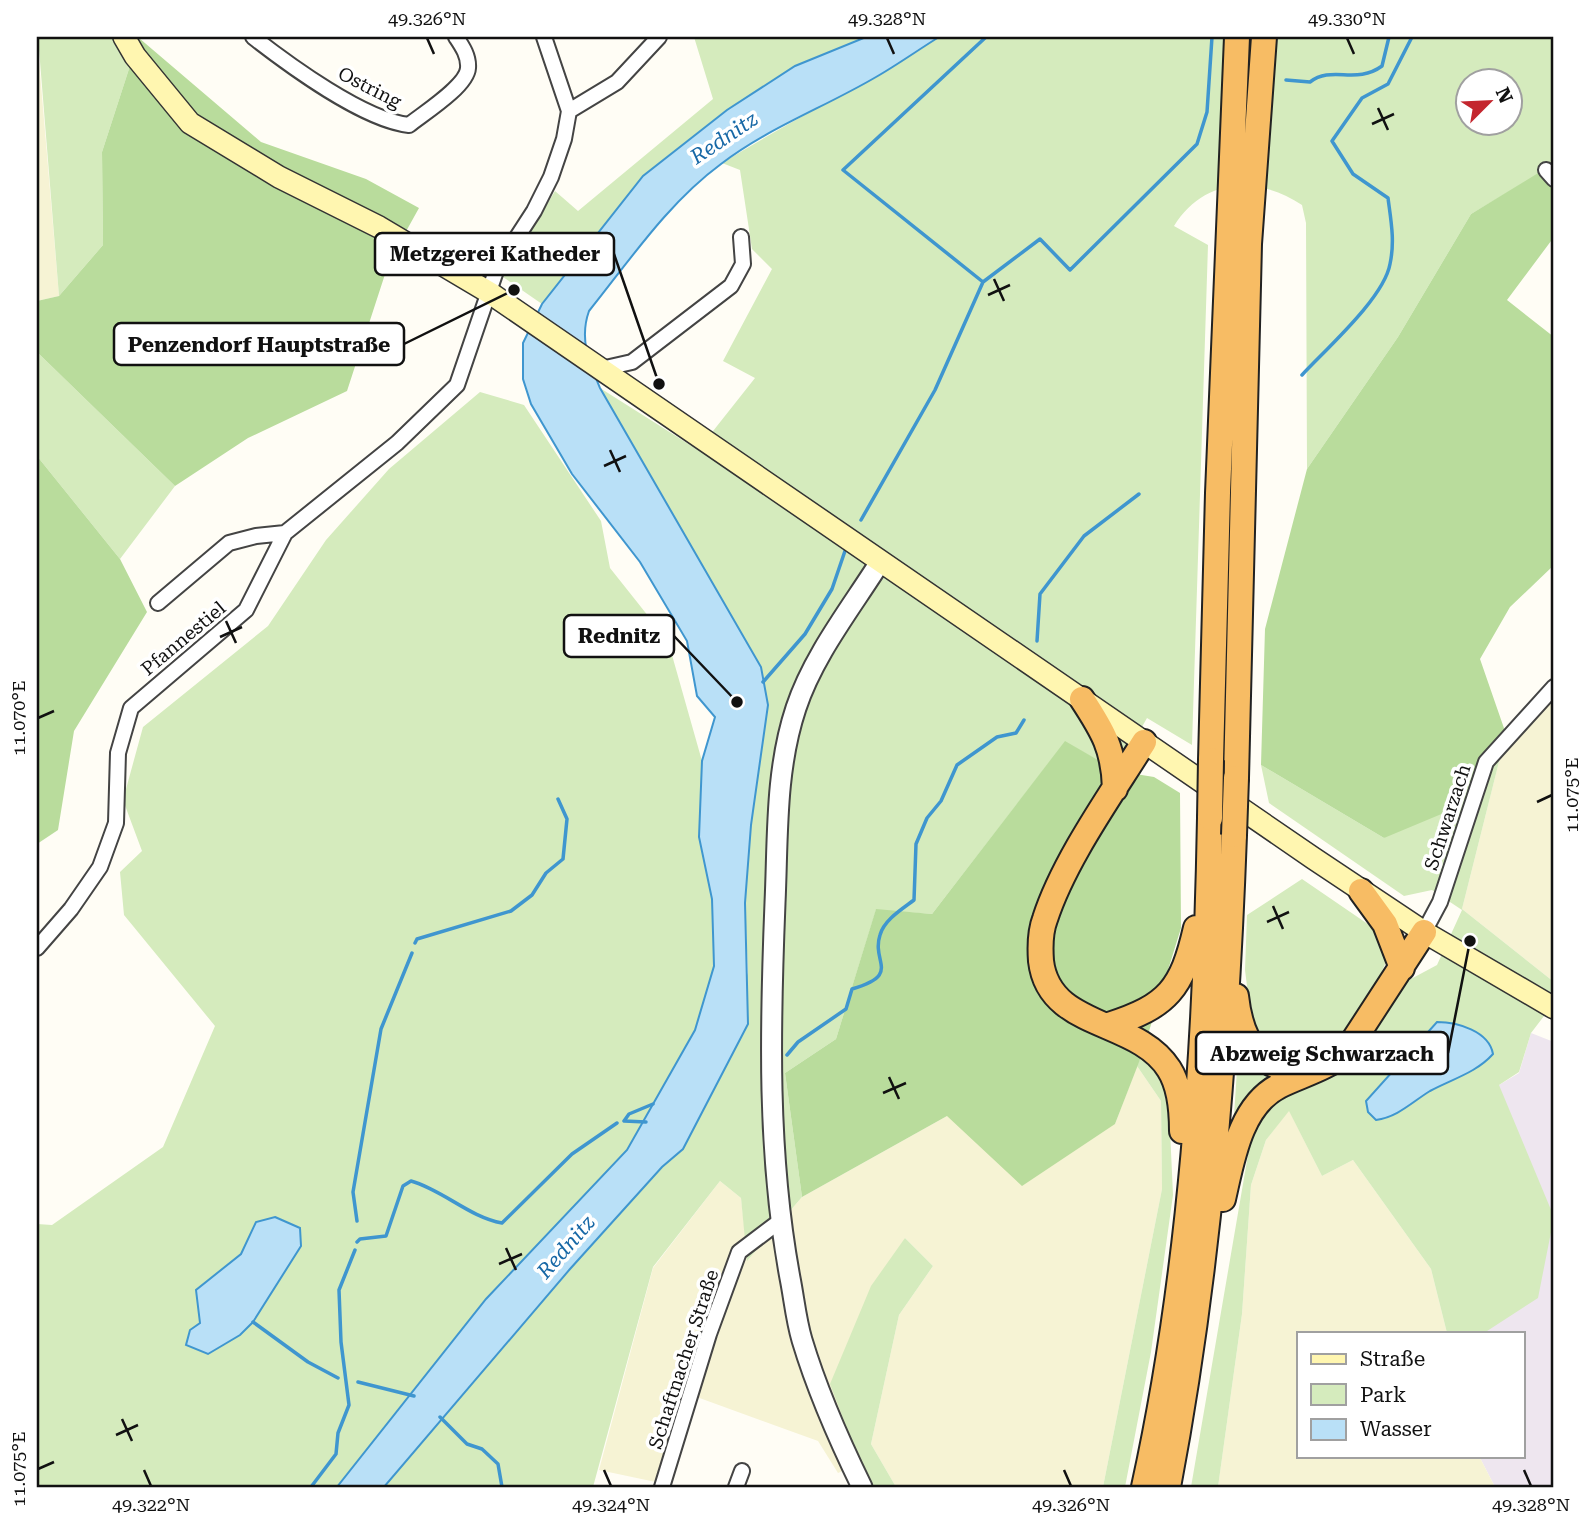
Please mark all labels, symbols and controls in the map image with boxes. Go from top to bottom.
text: 49.326°N [388,8,466,29]
text: 49.328°N [848,8,926,29]
text: 49.330°N [1308,8,1386,29]
street label: Ostring [334,62,406,113]
north arrow [1454,66,1524,136]
text: N [1491,84,1518,107]
water label: Rednitz [685,107,763,170]
callout: Metzgerei Katheder [375,233,614,275]
text: Metzgerei Katheder [390,242,601,266]
callout: Penzendorf Hauptstraße [114,323,404,365]
text: Penzendorf Hauptstraße [128,333,390,357]
street label: Pfannestiel [136,596,230,680]
callout: Rednitz [564,615,674,657]
text: Rednitz [578,624,660,648]
text: 11.070°E [8,680,29,756]
text: 11.075°E [1561,757,1582,833]
street label: Schwarzach [1419,761,1475,873]
callout: Abzweig Schwarzach [1196,1032,1448,1074]
text: Abzweig Schwarzach [1210,1042,1434,1066]
water label: Rednitz [532,1210,600,1284]
street label: Schaftnacher Straße [644,1266,723,1452]
legend [1297,1332,1524,1458]
text: Straße [1360,1347,1425,1371]
text: Park [1360,1383,1406,1407]
text: Wasser [1360,1417,1432,1441]
text: 11.075°E [8,1431,29,1507]
text: 49.322°N [112,1494,190,1515]
text: 49.324°N [572,1494,650,1515]
text: 49.326°N [1032,1494,1110,1515]
text: 49.328°N [1492,1494,1570,1515]

